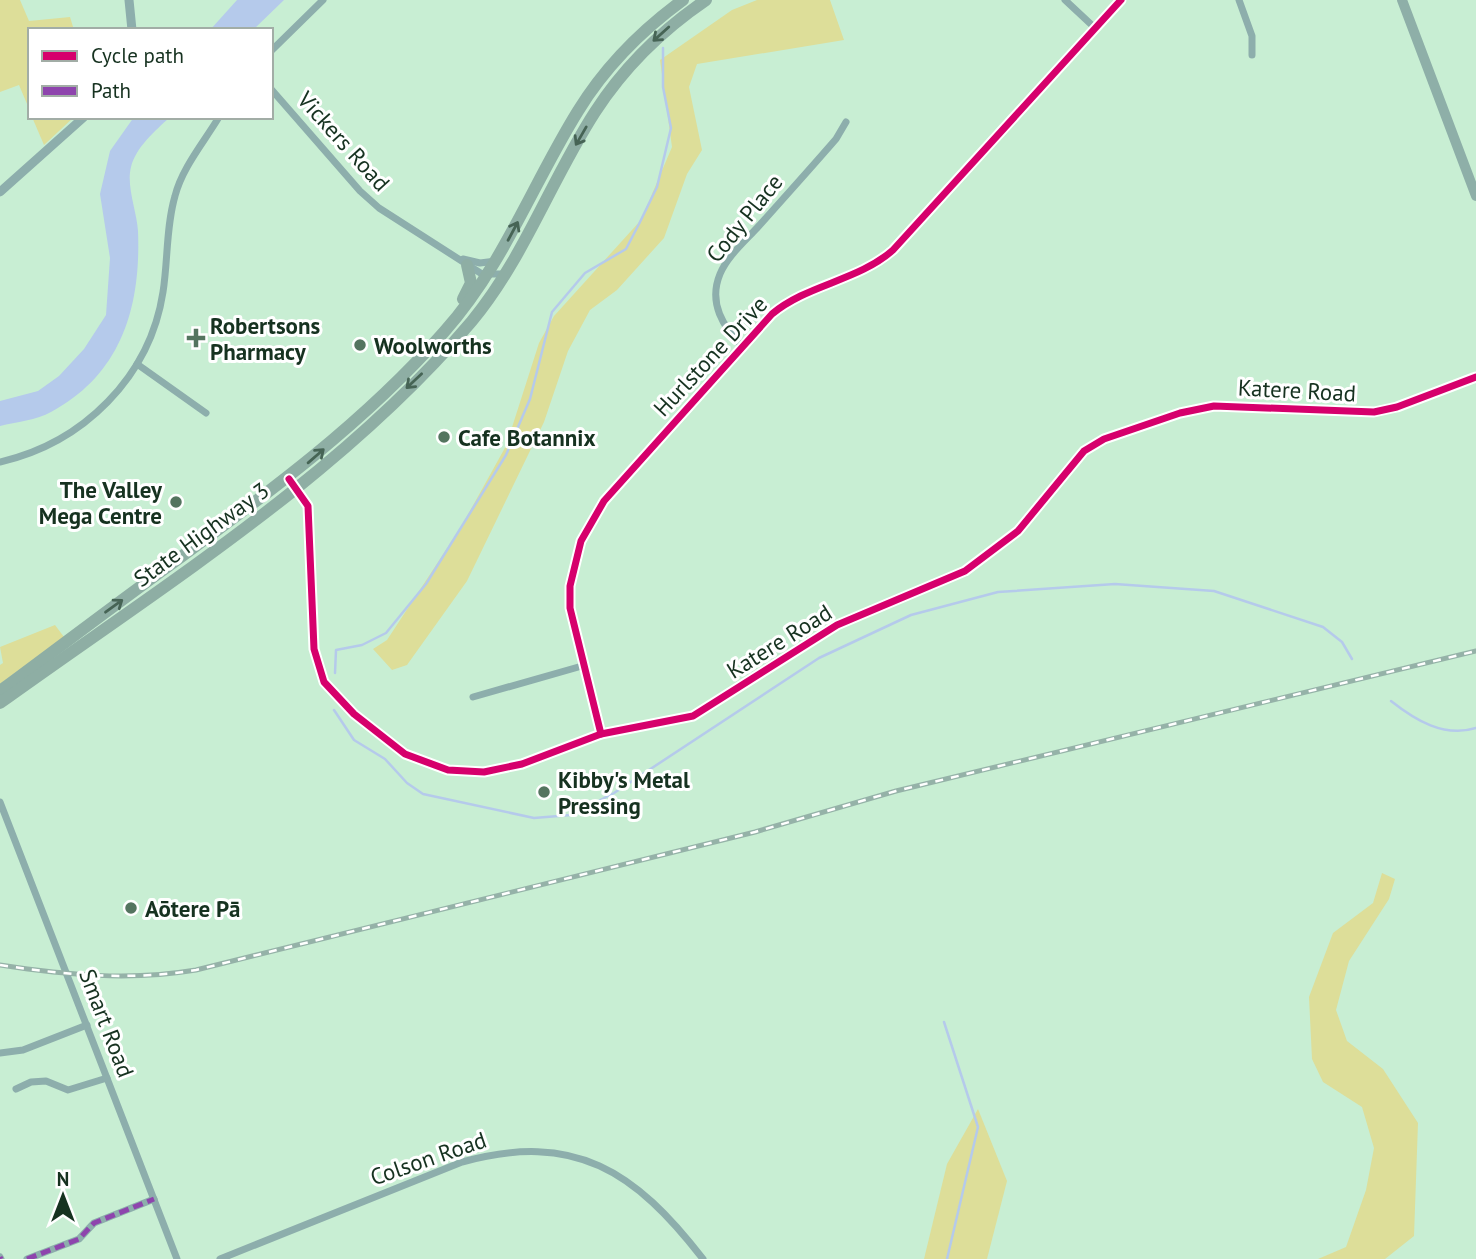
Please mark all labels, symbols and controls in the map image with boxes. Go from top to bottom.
one-way arrow [652,26,670,42]
legend [28,28,273,119]
text: Cycle path [91,42,184,69]
text: Path [91,77,131,104]
street label: Vickers Road [291,84,396,197]
one-way arrow [574,126,588,146]
street label: Cody Place [700,168,788,268]
one-way arrow [507,221,521,242]
street label: Hurlstone Drive [647,290,773,422]
place label: Robertsons Pharmacy [210,311,320,366]
marker: Robertsons Pharmacy [188,330,204,346]
place label: Woolworths [374,331,492,360]
marker: Woolworths [352,337,368,353]
street label: Katere Road [1237,372,1357,408]
one-way arrow [405,373,423,389]
place label: Cafe Botannix [458,423,596,452]
marker: Cafe Botannix [436,429,452,445]
one-way arrow [306,448,324,464]
place label: The Valley Mega Centre [39,475,163,530]
street label: State Highway 3 [128,475,274,593]
marker: The Valley Mega Centre [168,494,184,510]
street label: Katere Road [721,597,837,685]
one-way arrow [104,599,123,614]
place label: Kibby's Metal Pressing [558,765,690,820]
marker: Kibby's Metal Pressing [536,784,552,800]
place label: Aōtere Pā [145,894,240,923]
marker: Aōtere Pā [123,900,139,916]
street label: Smart Road [73,965,141,1081]
street label: Colson Road [366,1125,490,1191]
north arrow [28,1161,98,1231]
text: N [57,1167,69,1191]

